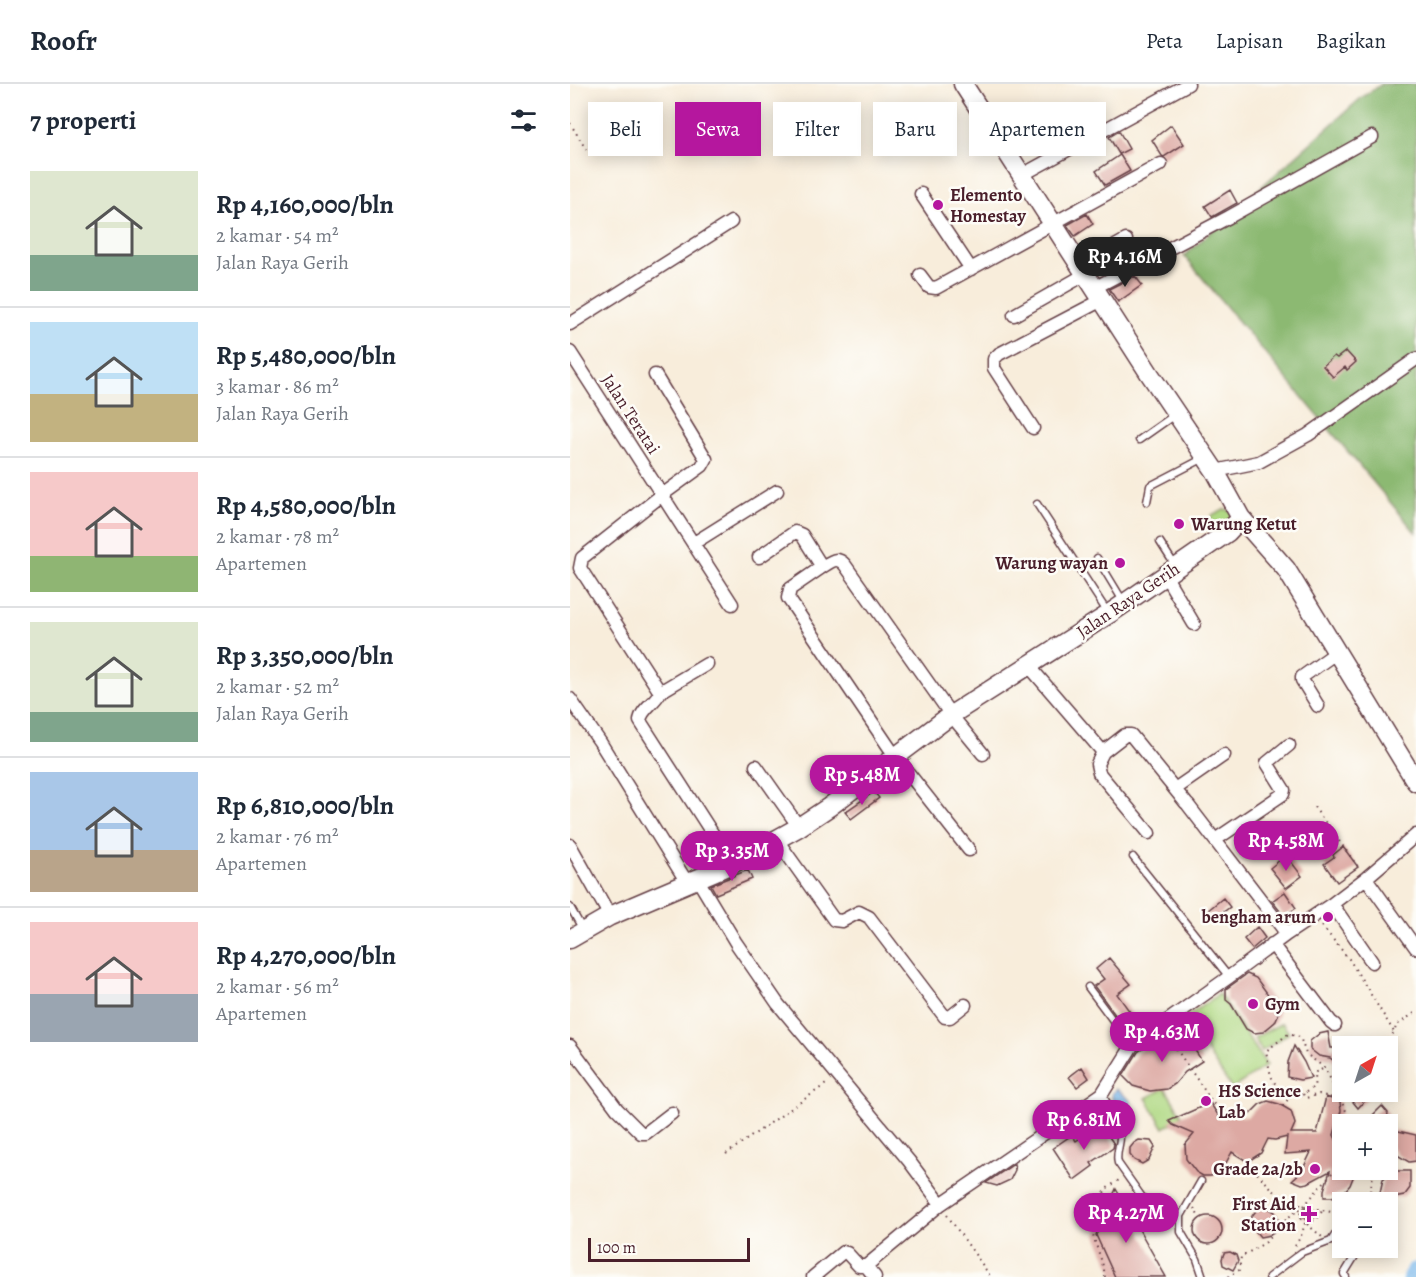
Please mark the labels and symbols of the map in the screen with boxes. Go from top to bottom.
place label: Elemento Homestay [950,183,1027,228]
marker: Elemento Homestay [931,198,945,212]
pin: Rp 4.16M [1063,237,1187,288]
street label: Jalan Teratai [596,369,666,459]
place label: Warung Ketut [1190,512,1297,536]
marker: Warung Ketut [1172,517,1186,531]
place label: Warung wayan [994,551,1108,575]
street label: Jalan Raya Gerih [1072,556,1185,643]
marker: Warung wayan [1113,556,1127,570]
pin: Rp 5.48M [800,755,924,806]
pin: Rp 4.58M [1224,821,1348,872]
pin: Rp 3.35M [670,831,794,882]
place label: bengham arum [1200,905,1316,929]
marker: bengham arum [1321,910,1335,924]
place label: Gym [1265,992,1300,1016]
marker: Gym [1246,997,1260,1011]
pin: Rp 4.63M [1100,1012,1224,1063]
north arrow [1332,1036,1398,1102]
place label: HS Science Lab [1218,1079,1301,1124]
marker: HS Science Lab [1199,1094,1213,1108]
pin: Rp 6.81M [1022,1100,1146,1151]
place label: Grade 2a/2b [1213,1157,1303,1181]
marker: Grade 2a/2b [1308,1162,1322,1176]
place label: First Aid Station [1232,1192,1296,1237]
pin: Rp 4.27M [1064,1193,1188,1244]
marker: First Aid Station [1300,1205,1318,1223]
scale bar [588,1235,750,1262]

